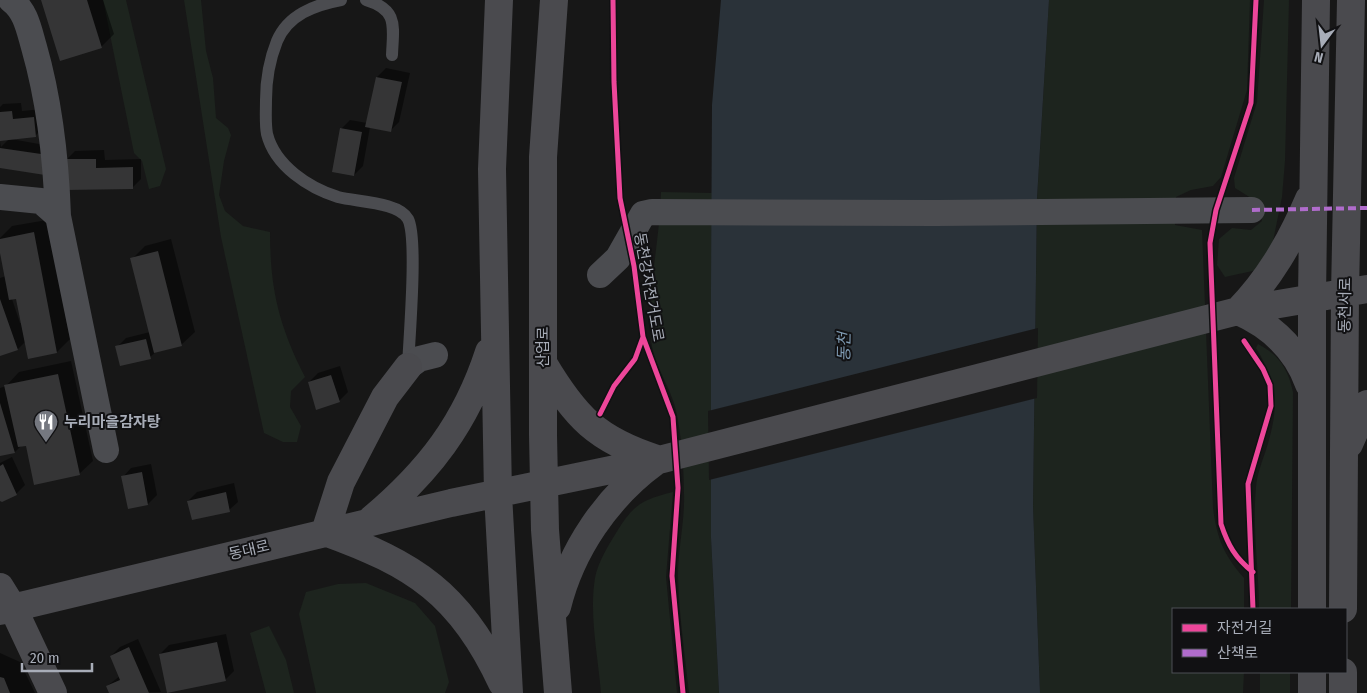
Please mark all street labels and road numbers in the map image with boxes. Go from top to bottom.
street label: 동천강자전거도로 [631,231,667,343]
street label: 동천서로 [1336,277,1354,333]
street label: 산업로 [534,326,552,368]
street label: 동대로 [227,537,271,563]

